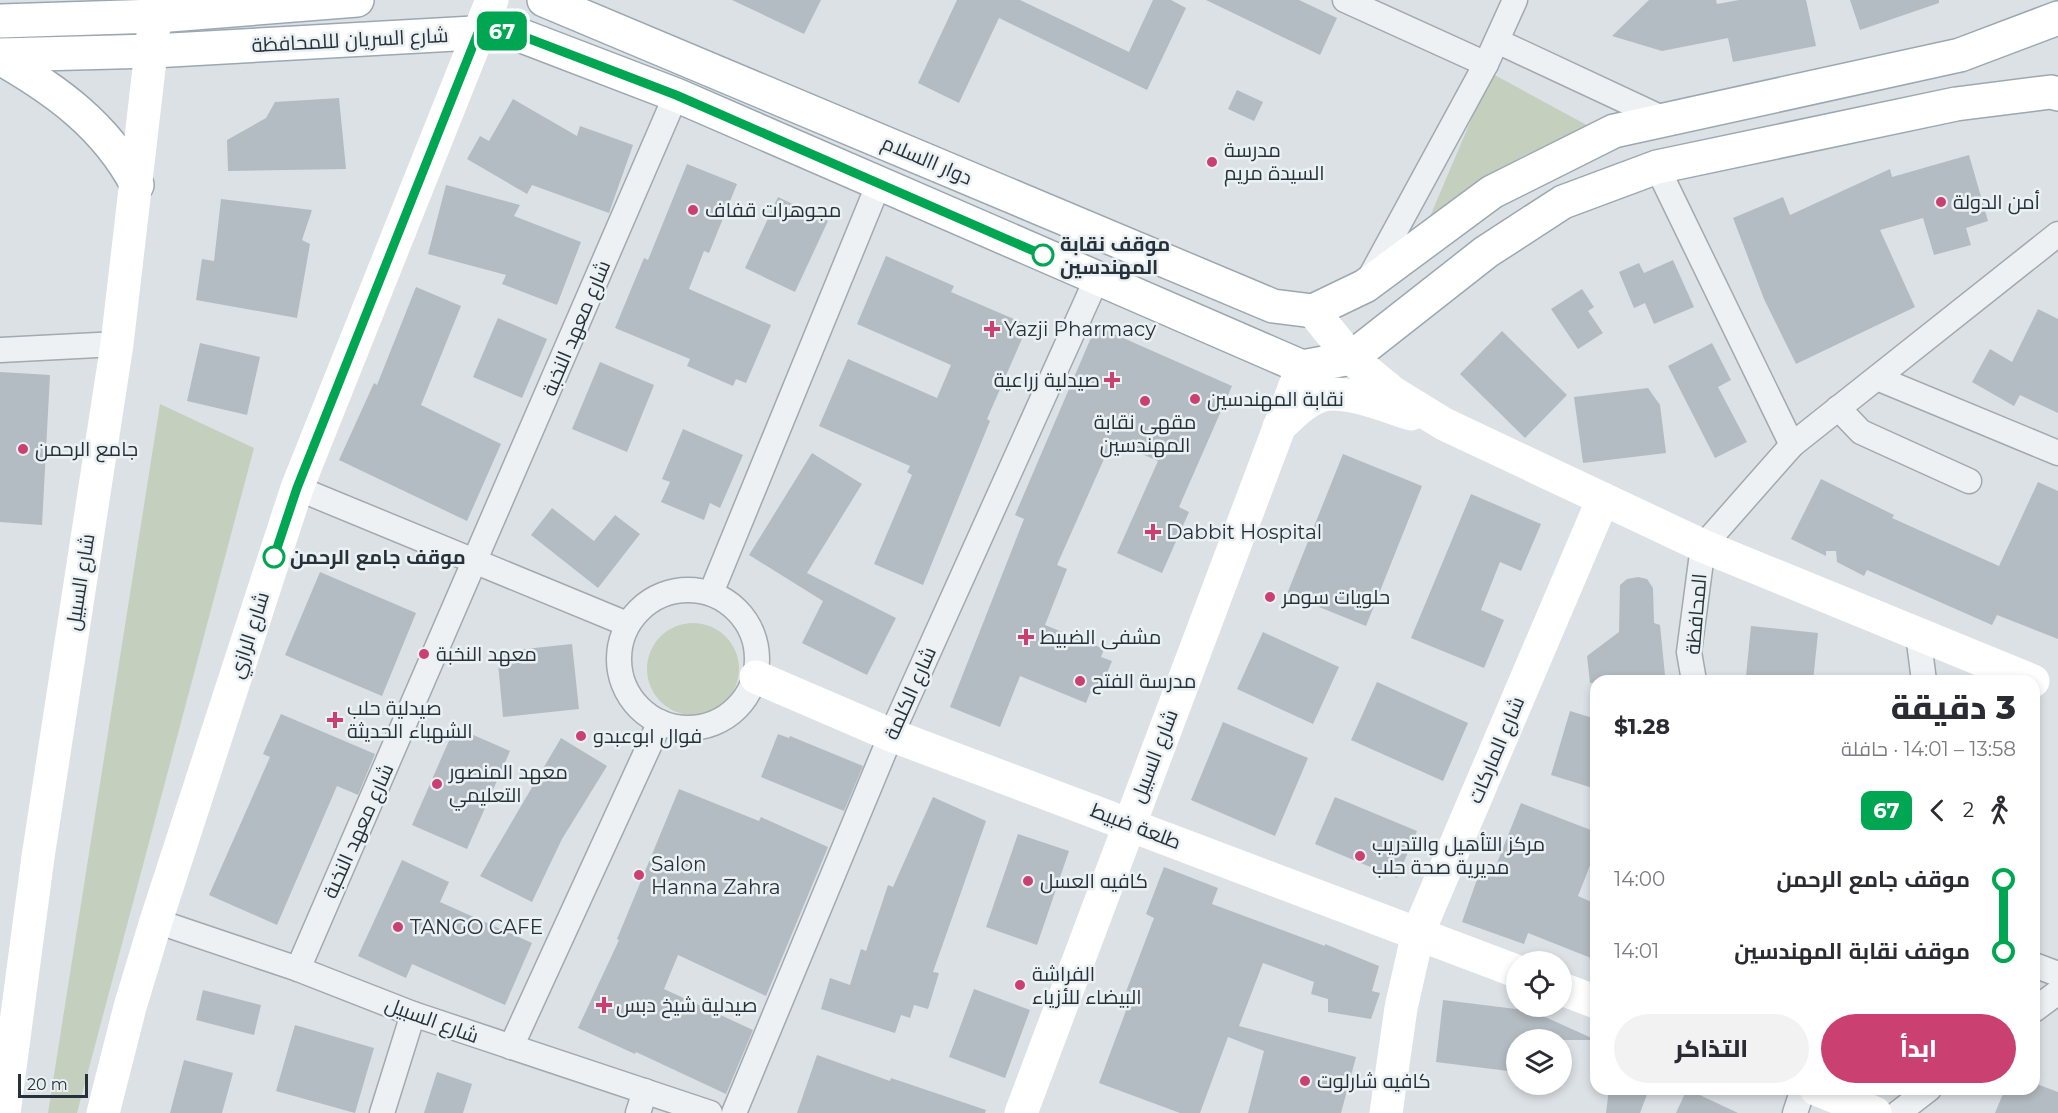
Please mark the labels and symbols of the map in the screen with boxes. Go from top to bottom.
line badge: 67 [475,12,529,51]
street label: شارع السريان لللمحافظة [251,23,449,59]
street label: دوار االسلام [877,130,976,192]
place label: مدرسة السيدة مريم [1224,138,1325,187]
marker: مدرسة السيدة مريم [1205,155,1219,169]
place label: أمن الدولة [1953,190,2040,215]
marker: أمن الدولة [1934,195,1948,209]
place label: مجوهرات قفاف [705,198,841,222]
marker: مجوهرات قفاف [686,203,700,217]
place label: موقف نقابة المهندسين [1060,232,1170,280]
marker: موقف نقابة المهندسين [1032,244,1054,266]
street label: شارع معهد النخبة [537,257,617,400]
place label: Yazji Pharmacy [1004,317,1156,341]
marker: Yazji Pharmacy [985,322,999,336]
place label: صيدلية زراعية [994,368,1100,392]
marker: صيدلية زراعية [1105,373,1119,387]
place label: نقابة المهندسين [1207,387,1344,412]
marker: نقابة المهندسين [1188,392,1202,406]
marker: مقهى نقابة المهندسين [1138,394,1152,408]
place label: مقهى نقابة المهندسين [1094,410,1196,458]
place label: جامع الرحمن [35,437,138,463]
marker: جامع الرحمن [16,442,30,456]
place label: Dabbit Hospital [1166,520,1322,544]
marker: Dabbit Hospital [1144,523,1162,541]
street label: شارع السبيل [60,532,101,632]
place label: موقف جامع الرحمن [290,545,466,571]
marker: موقف جامع الرحمن [263,546,285,568]
street label: المحافظة [1681,573,1711,655]
place label: حلويات سومر [1281,585,1390,609]
street label: شارع الرازي [224,589,278,682]
marker: حلويات سومر [1263,590,1277,604]
place label: مشفى الضبيط [1040,625,1161,650]
marker: مشفى الضبيط [1017,628,1035,646]
place label: معهد النخبة [436,642,537,667]
street label: شارع الكلمة [879,643,943,744]
marker: معهد النخبة [417,647,431,661]
place label: مدرسة الفتح [1092,669,1196,695]
marker: مدرسة الفتح [1073,674,1087,688]
street label: شارع الماركات [1463,693,1531,808]
place label: صيدلية حلب الشهباء الحديثة [347,696,473,744]
street label: شارع السبيل [1125,706,1185,807]
marker: صيدلية حلب الشهباء الحديثة [328,713,342,727]
place label: فوال ابوعبدو [593,724,702,749]
marker: فوال ابوعبدو [574,729,588,743]
street label: شارع معهد النخبة [318,760,400,903]
place label: معهد المنصور التعليمي [448,760,568,811]
marker: معهد المنصور التعليمي [430,777,444,791]
street label: طلعة ضبيط [1088,798,1184,854]
place label: مركز التأهيل والتدريب مديرية صحة حلب [1372,832,1545,879]
marker: مركز التأهيل والتدريب مديرية صحة حلب [1353,849,1367,863]
place label: Salon Hanna Zahra [651,852,781,899]
marker: Salon Hanna Zahra [632,868,646,882]
place label: كافيه العسل [1040,869,1148,894]
marker: كافيه العسل [1021,874,1035,888]
place label: TANGO CAFE [410,915,543,939]
marker: TANGO CAFE [391,920,405,934]
place label: الفراشة البيضاء للأزياء [1032,962,1142,1009]
marker: الفراشة البيضاء للأزياء [1013,978,1027,992]
street label: شارع السبيل [381,992,482,1050]
place label: صيدلية شيخ دبس [616,993,757,1019]
marker: صيدلية شيخ دبس [597,998,611,1012]
place label: كافيه شارلوت [1317,1069,1431,1093]
scale bar [18,1071,88,1098]
marker: كافيه شارلوت [1298,1074,1312,1088]

